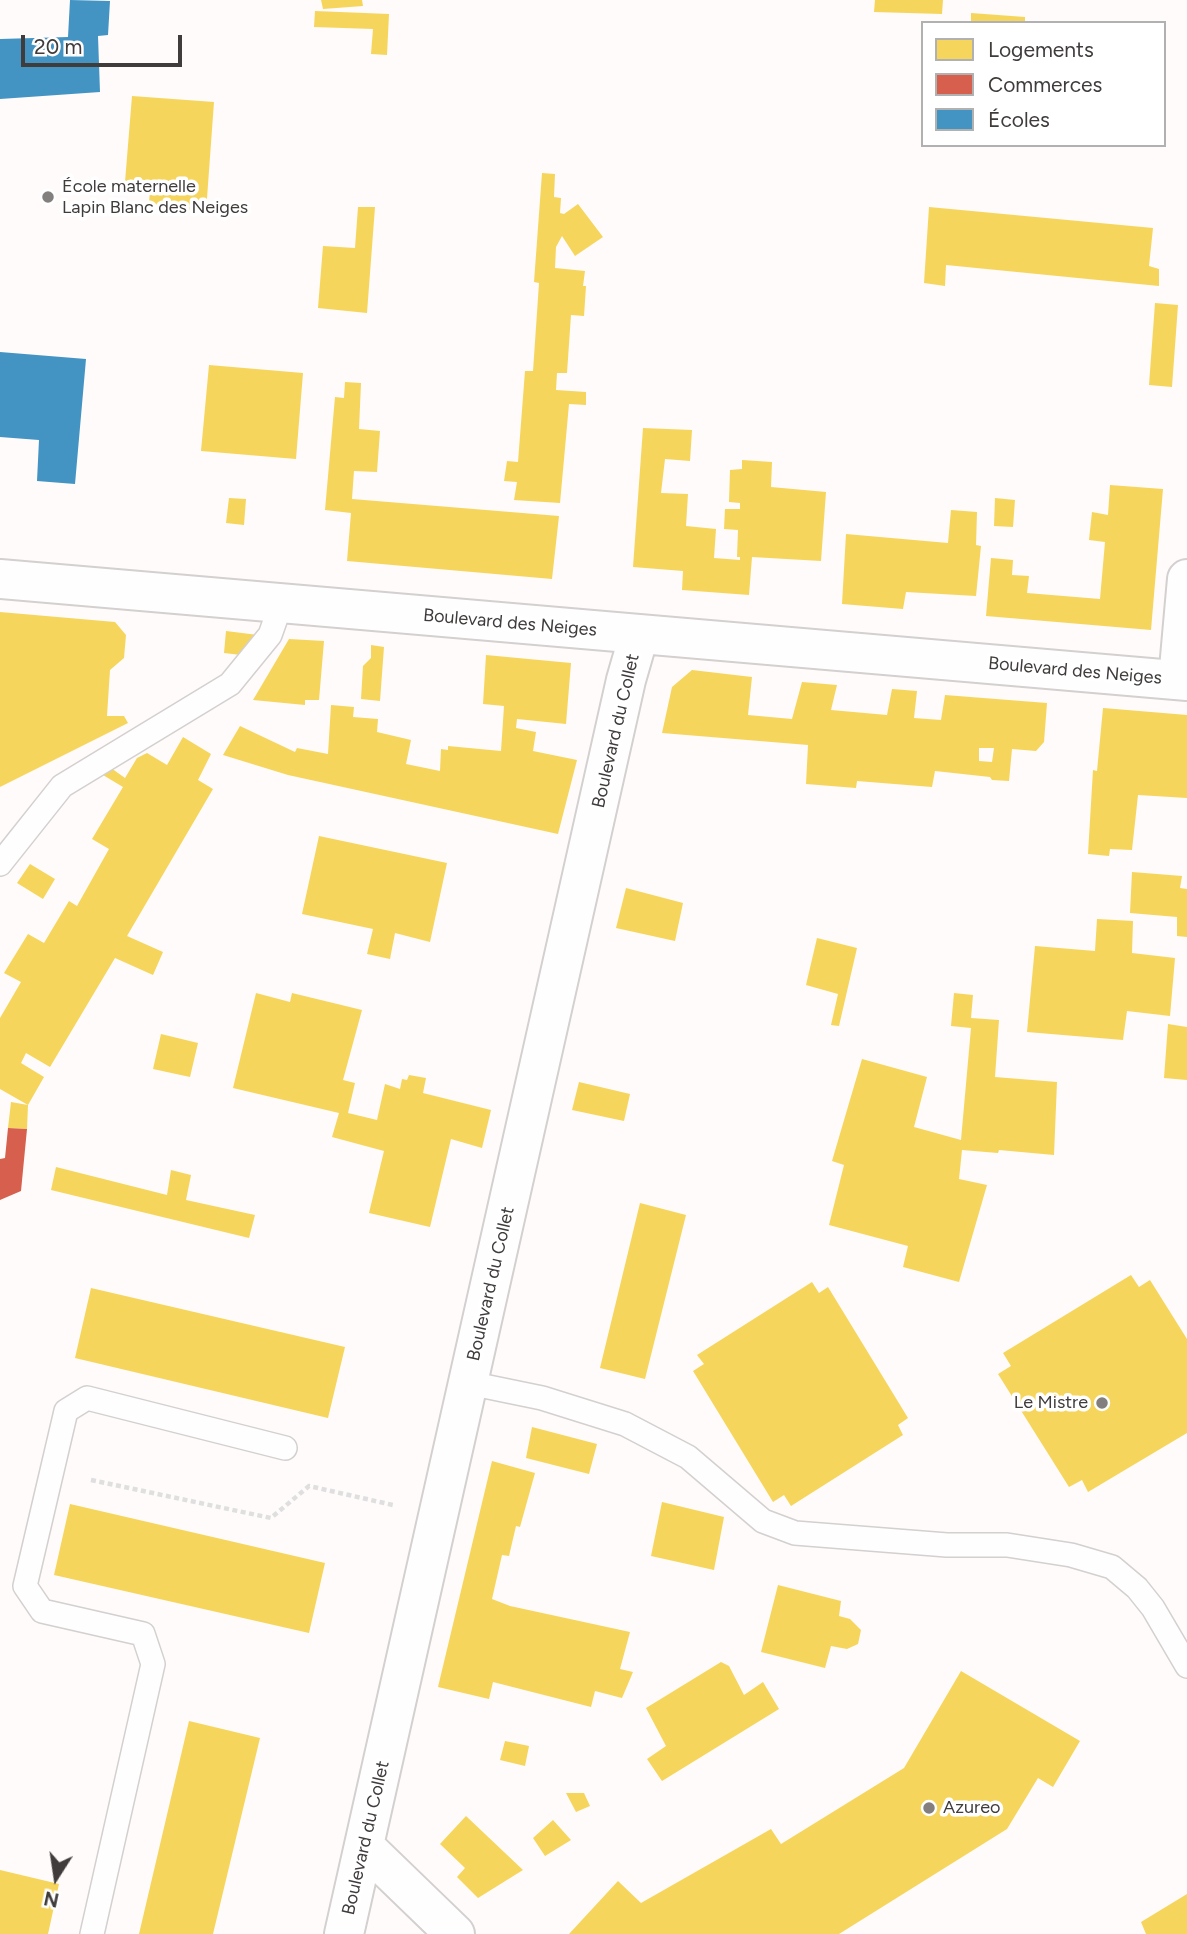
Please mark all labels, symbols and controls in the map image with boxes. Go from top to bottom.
scale bar [24,21,186,65]
legend [921,21,1166,147]
text: 20 m [34,34,82,59]
text: Logements [988,37,1094,62]
text: Commerces [988,72,1102,97]
text: Écoles [988,107,1050,132]
place label: École maternelle Lapin Blanc des Neiges [62,176,248,218]
marker: École maternelle Lapin Blanc des Neiges [40,189,56,205]
street label: Boulevard des Neiges [422,605,598,641]
street label: Boulevard du Collet [588,652,644,810]
street label: Boulevard des Neiges [987,653,1163,689]
street label: Boulevard du Collet [463,1205,519,1363]
place label: Le Mistre [1014,1392,1088,1414]
marker: Le Mistre [1094,1395,1110,1411]
street label: Boulevard du Collet [338,1759,394,1917]
place label: Azureo [943,1797,1000,1819]
marker: Azureo [921,1800,937,1816]
north arrow [21,1843,91,1913]
text: N [42,1886,61,1912]

